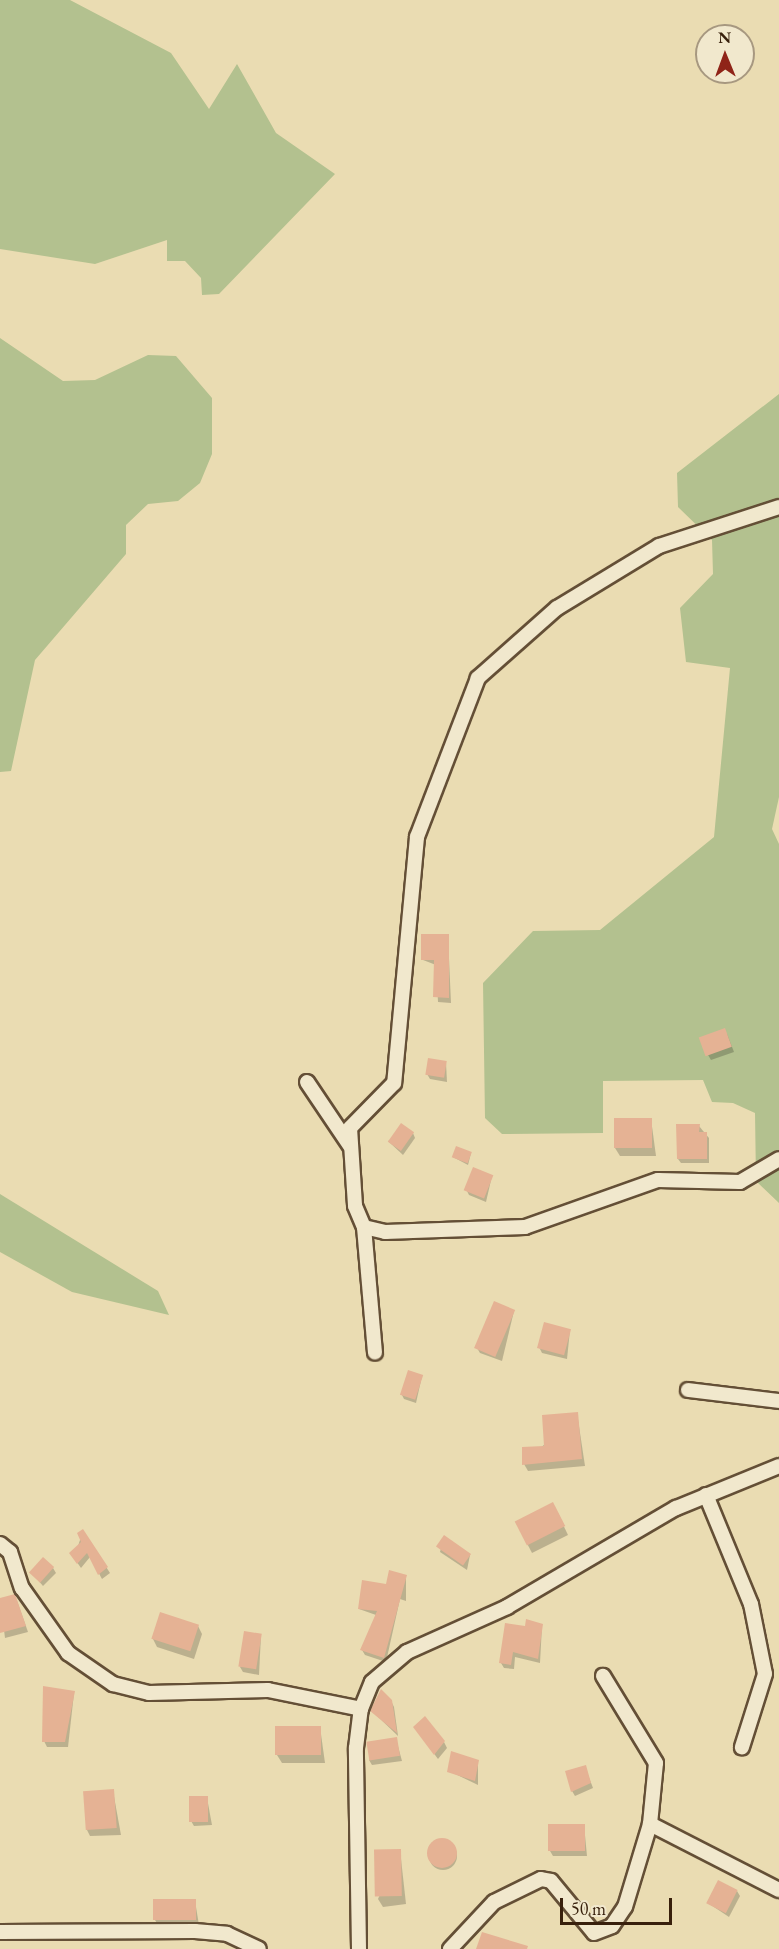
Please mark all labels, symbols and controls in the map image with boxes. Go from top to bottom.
north arrow [695,24,755,84]
text: N [718,27,731,48]
scale bar [563,1886,676,1924]
text: 50 m [571,1897,606,1920]

